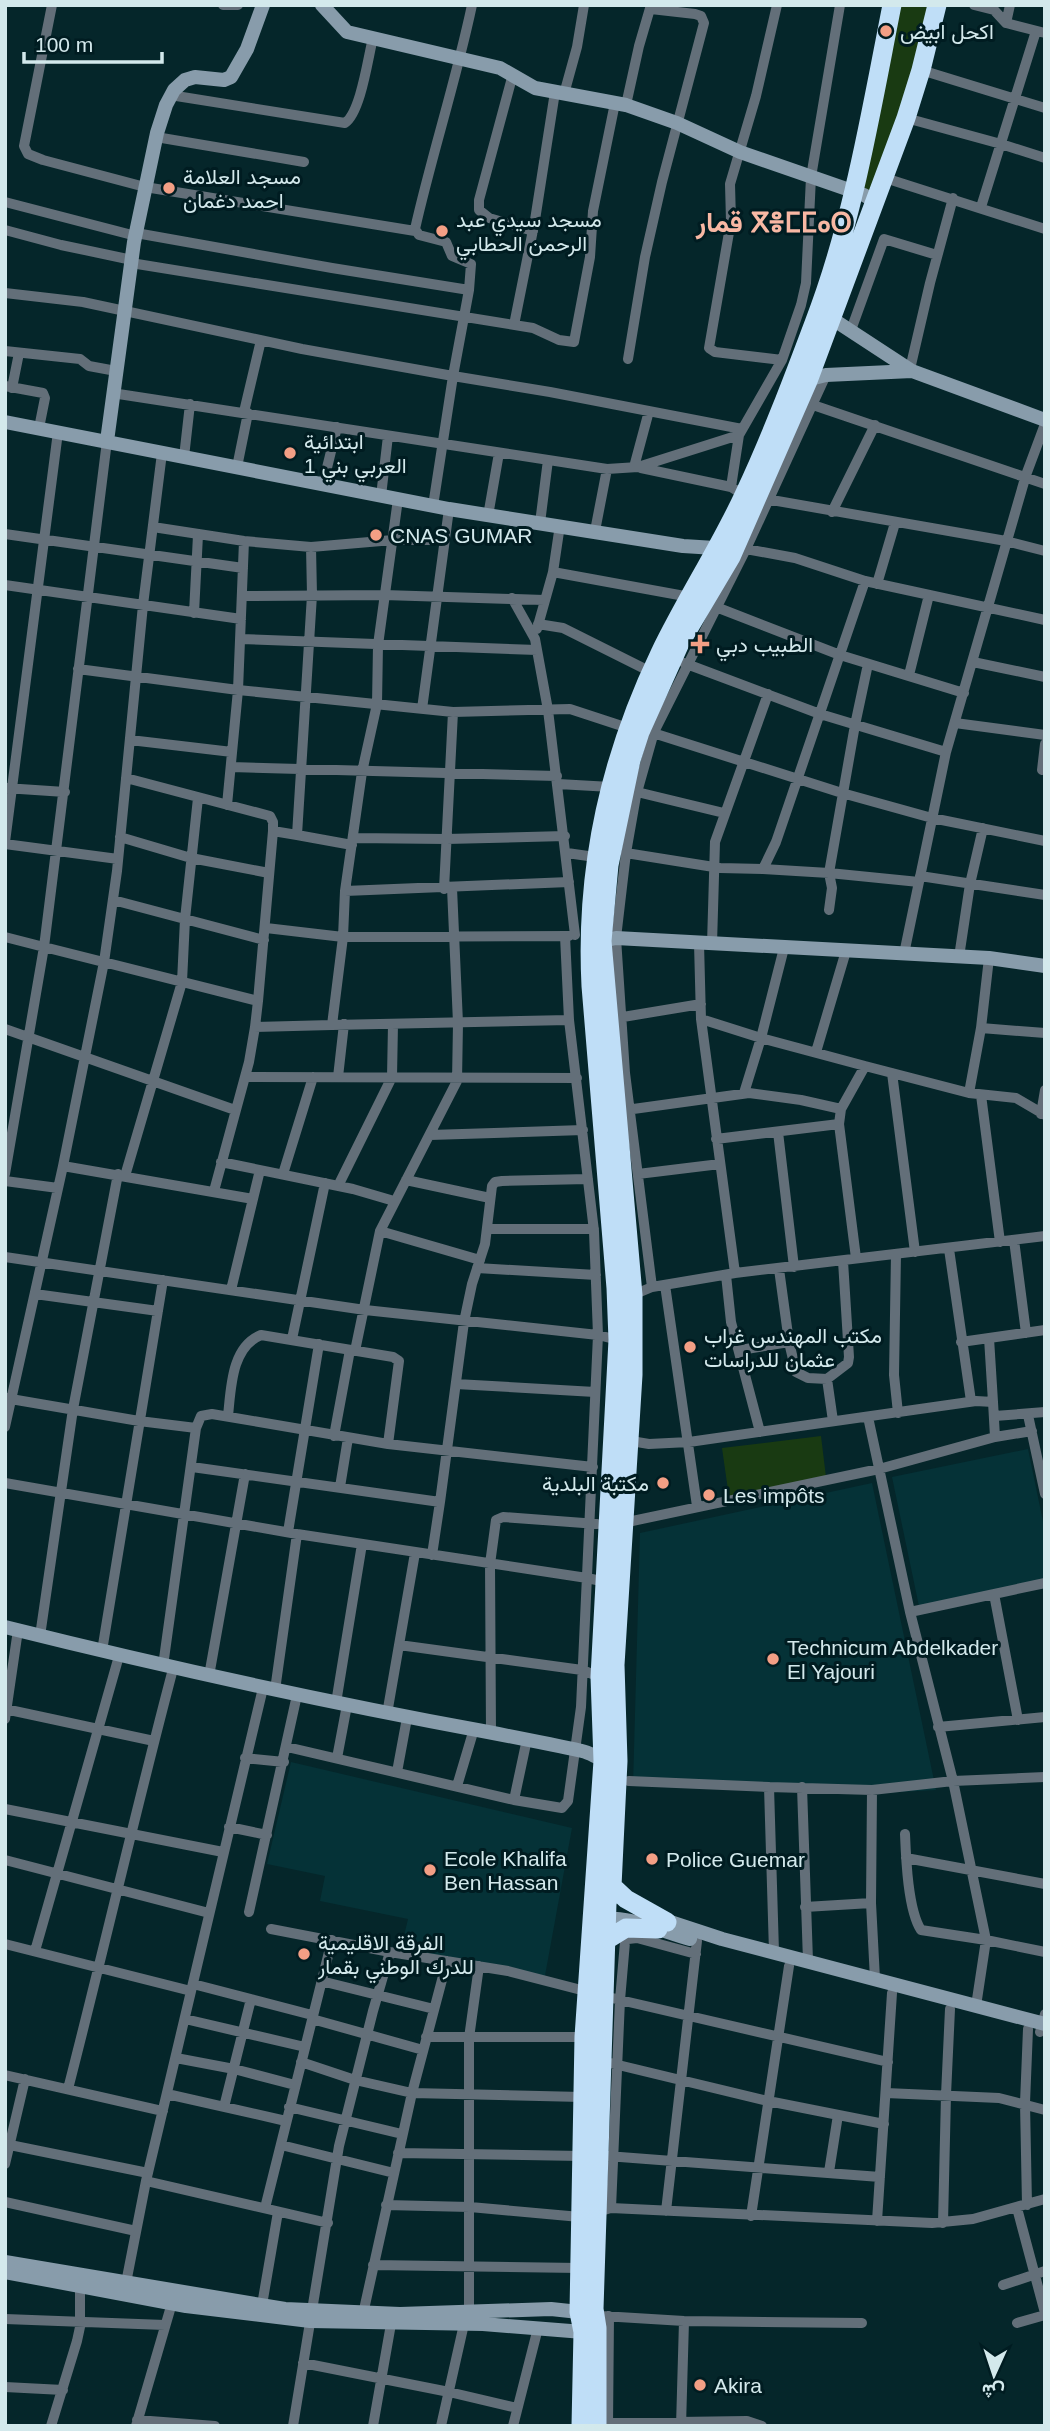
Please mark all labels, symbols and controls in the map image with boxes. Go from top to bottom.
place label: اكحل ابيض [900,20,994,44]
scale bar [24,21,163,65]
marker: اكحل ابيض [878,23,894,39]
text: 100 m [35,33,93,56]
place label: مسجد العلامة احمد دغمان [183,165,301,213]
marker: مسجد العلامة احمد دغمان [161,180,177,196]
district label: قمار ⴳⴻⵎⵎⴰⵔ [695,207,852,240]
place label: مسجد سيدي عبد الرحمن الحطابي [456,208,602,261]
marker: مسجد سيدي عبد الرحمن الحطابي [434,223,450,239]
place label: ابتدائية العربي بني 1 [304,430,407,483]
marker: ابتدائية العربي بني 1 [282,445,298,461]
place label: CNAS GUMAR [390,524,532,547]
marker: CNAS GUMAR [368,527,384,543]
place label: الطبيب دبي [716,633,813,662]
marker: الطبيب دبي [690,634,710,654]
place label: مكتب المهندس غراب عثمان للدراسات [704,1324,882,1373]
marker: مكتب المهندس غراب عثمان للدراسات [682,1339,698,1355]
place label: مكتبة البلدية [542,1472,649,1496]
marker: مكتبة البلدية [655,1475,671,1491]
place label: Les impôts [723,1484,825,1507]
marker: Les impôts [701,1487,717,1503]
place label: Technicum Abdelkader El Yajouri [787,1636,998,1683]
marker: Technicum Abdelkader El Yajouri [765,1651,781,1667]
place label: Ecole Khalifa Ben Hassan [444,1847,567,1894]
place label: Police Guemar [666,1848,805,1871]
marker: Police Guemar [644,1851,660,1867]
marker: Ecole Khalifa Ben Hassan [422,1862,438,1878]
place label: الفرقة الاقليمية للدرك الوطني بقمار [317,1931,474,1984]
marker: الفرقة الاقليمية للدرك الوطني بقمار [296,1946,312,1962]
north arrow [959,2340,1029,2410]
place label: Akira [714,2374,762,2397]
marker: Akira [692,2377,708,2393]
text: ش [981,2379,1005,2403]

